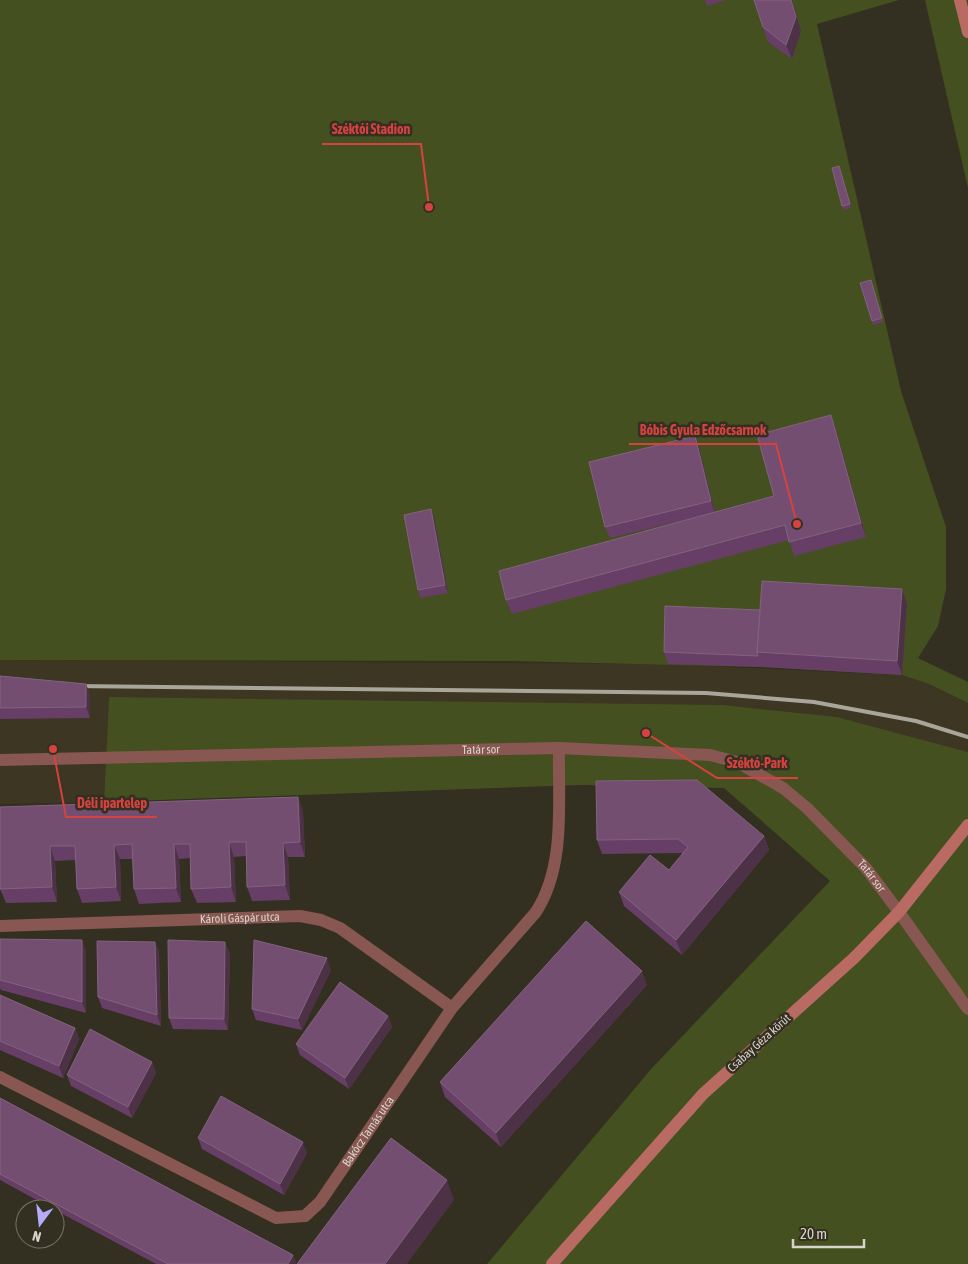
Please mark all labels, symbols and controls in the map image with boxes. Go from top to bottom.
callout: Széktói Stadion [322,115,421,144]
text: Széktói Stadion [332,121,410,137]
callout: Bóbis Gyula Edzőcsarnok [629,415,776,444]
text: Bóbis Gyula Edzőcsarnok [640,422,767,438]
street label: Tatár sor [462,742,500,757]
callout: Széktó-Park [717,749,798,778]
text: Széktó-Park [727,755,788,771]
callout: Déli ipartelep [66,788,157,817]
text: Déli ipartelep [77,795,147,811]
street label: Tatár sor [855,856,889,895]
street label: Károli Gáspár utca [200,910,280,926]
street label: Csabay Géza körút [725,1011,794,1075]
street label: Bakócz Tamás utca [339,1094,397,1169]
north arrow [15,1199,65,1249]
scale bar [793,1216,864,1248]
text: 20 m [800,1225,827,1242]
text: N [31,1228,43,1245]

